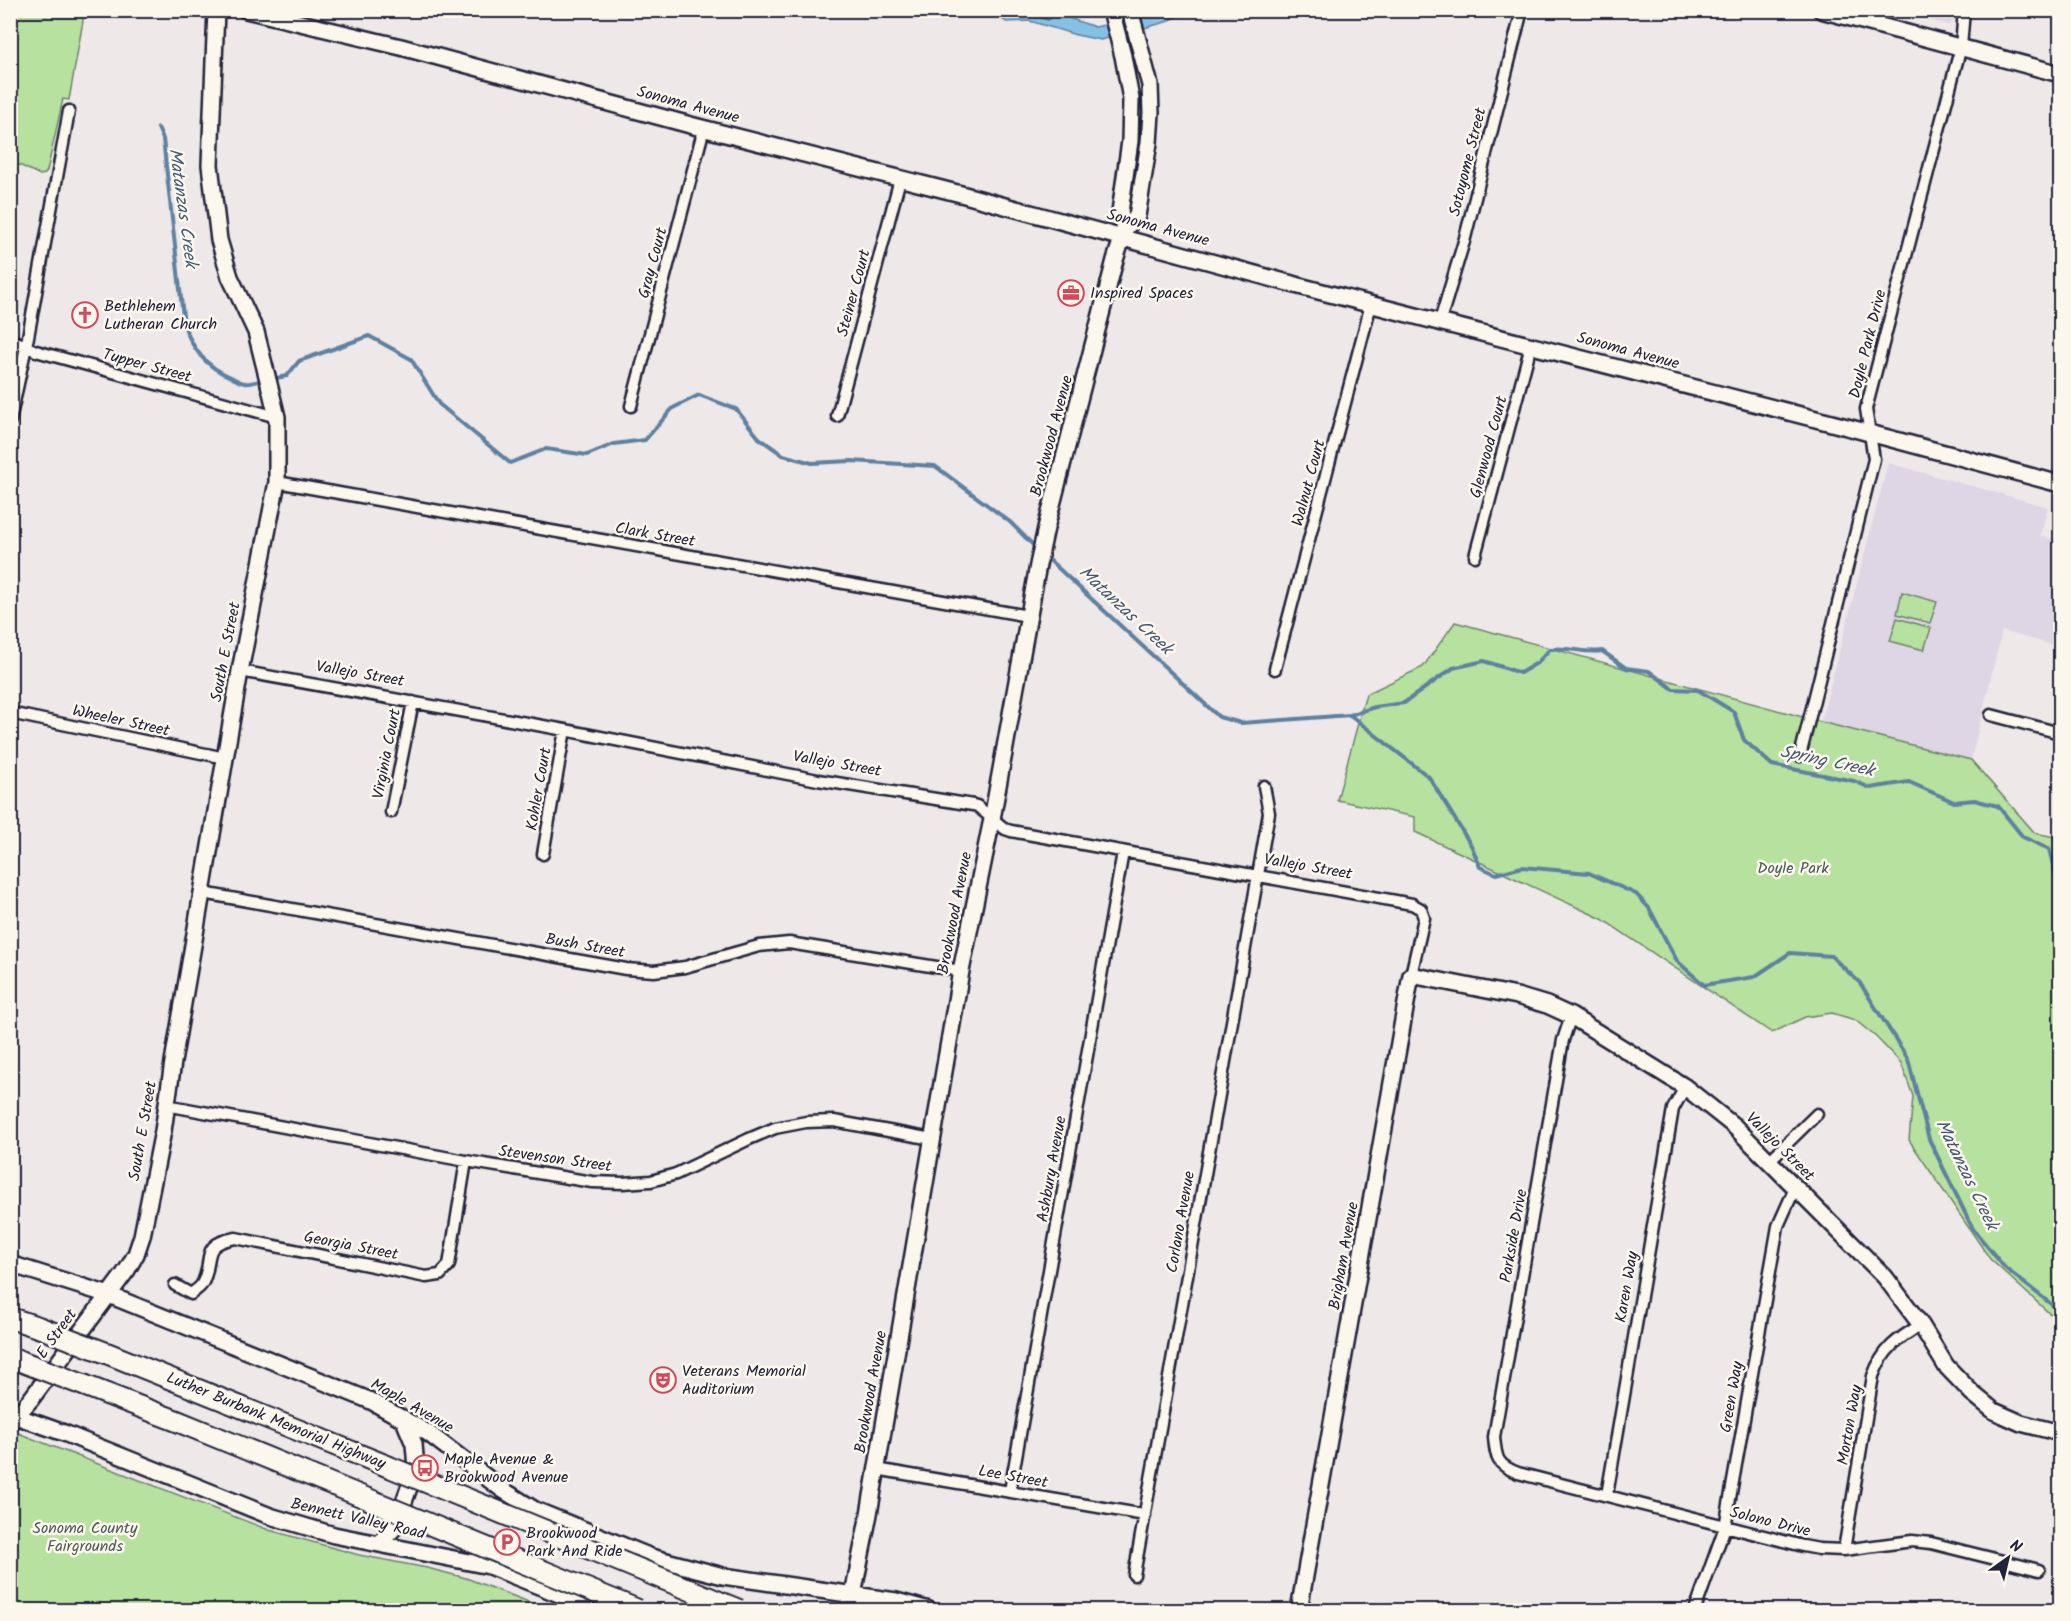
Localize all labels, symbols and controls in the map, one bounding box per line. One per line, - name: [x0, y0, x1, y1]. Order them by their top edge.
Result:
- street label: Sonoma Avenue: [634, 79, 742, 131]
- street label: Sotoyome Street: [1442, 104, 1494, 219]
- water label: Matanzas Creek: [159, 146, 205, 272]
- street label: Sonoma Avenue: [1104, 202, 1212, 254]
- street label: Gray Court: [632, 224, 675, 301]
- street label: Steiner Court: [830, 246, 878, 339]
- office icon: Inspired Spaces: [1056, 278, 1086, 308]
- place label: Inspired Spaces: [1090, 281, 1194, 306]
- street label: Doyle Park Drive: [1842, 287, 1894, 401]
- place label: Bethlehem Lutheran Church: [104, 294, 217, 337]
- church icon: Bethlehem Lutheran Church: [70, 300, 100, 330]
- street label: Sonoma Avenue: [1574, 325, 1682, 377]
- street label: Tupper Street: [100, 342, 195, 390]
- street label: Brookwood Avenue: [1024, 373, 1080, 499]
- street label: Glenwood Court: [1463, 392, 1515, 501]
- street label: Walnut Court: [1285, 436, 1333, 529]
- street label: Clark Street: [613, 516, 698, 554]
- water label: Matanzas Creek: [1071, 559, 1181, 664]
- street label: South E Street: [204, 599, 248, 704]
- street label: Vallejo Street: [314, 654, 407, 694]
- street label: Wheeler Street: [70, 698, 173, 744]
- street label: Virginia Court: [366, 706, 408, 801]
- water label: Spring Creek: [1777, 738, 1879, 787]
- street label: Vallejo Street: [791, 744, 884, 784]
- street label: Kohler Court: [519, 745, 559, 833]
- street label: Vallejo Street: [1262, 847, 1355, 887]
- street label: Brookwood Avenue: [931, 850, 979, 976]
- park label: Doyle Park: [1757, 856, 1829, 881]
- street label: Bush Street: [543, 927, 627, 965]
- street label: South E Street: [122, 1078, 164, 1183]
- street label: Vallejo Street: [1740, 1107, 1821, 1188]
- street label: Ashbury Avenue: [1030, 1114, 1074, 1224]
- water label: Matanzas Creek: [1927, 1115, 2007, 1238]
- street label: Stevenson Street: [497, 1139, 614, 1179]
- street label: Corlano Avenue: [1160, 1169, 1202, 1275]
- street label: Parkside Drive: [1493, 1187, 1535, 1285]
- street label: Brigham Avenue: [1322, 1200, 1366, 1312]
- street label: Georgia Street: [302, 1225, 401, 1268]
- street label: Karen Way: [1608, 1249, 1646, 1325]
- street label: E Street: [30, 1303, 84, 1364]
- street label: Brookwood Avenue: [848, 1329, 894, 1455]
- place label: Veterans Memorial Auditorium: [682, 1359, 806, 1402]
- street label: Green Way: [1713, 1359, 1751, 1435]
- street label: Luther Burbank Memorial Highway: [162, 1365, 390, 1477]
- theatre icon: Veterans Memorial Auditorium: [648, 1365, 678, 1395]
- street label: Maple Avenue: [366, 1372, 458, 1440]
- street label: Morton Way: [1831, 1382, 1869, 1467]
- place label: Maple Avenue & Brookwood Avenue: [444, 1447, 568, 1490]
- bus stop icon: Maple Avenue & Brookwood Avenue: [410, 1453, 440, 1483]
- street label: Lee Street: [976, 1459, 1050, 1496]
- street label: Bennett Valley Road: [288, 1491, 429, 1547]
- street label: Solono Drive: [1727, 1500, 1813, 1544]
- park label: Sonoma County Fairgrounds: [33, 1516, 138, 1559]
- place label: Brookwood Park And Ride: [526, 1521, 622, 1564]
- parking icon: Brookwood Park And Ride: [492, 1527, 522, 1557]
- north arrow: [1978, 1528, 2038, 1588]
- text: N: [2004, 1534, 2027, 1560]

